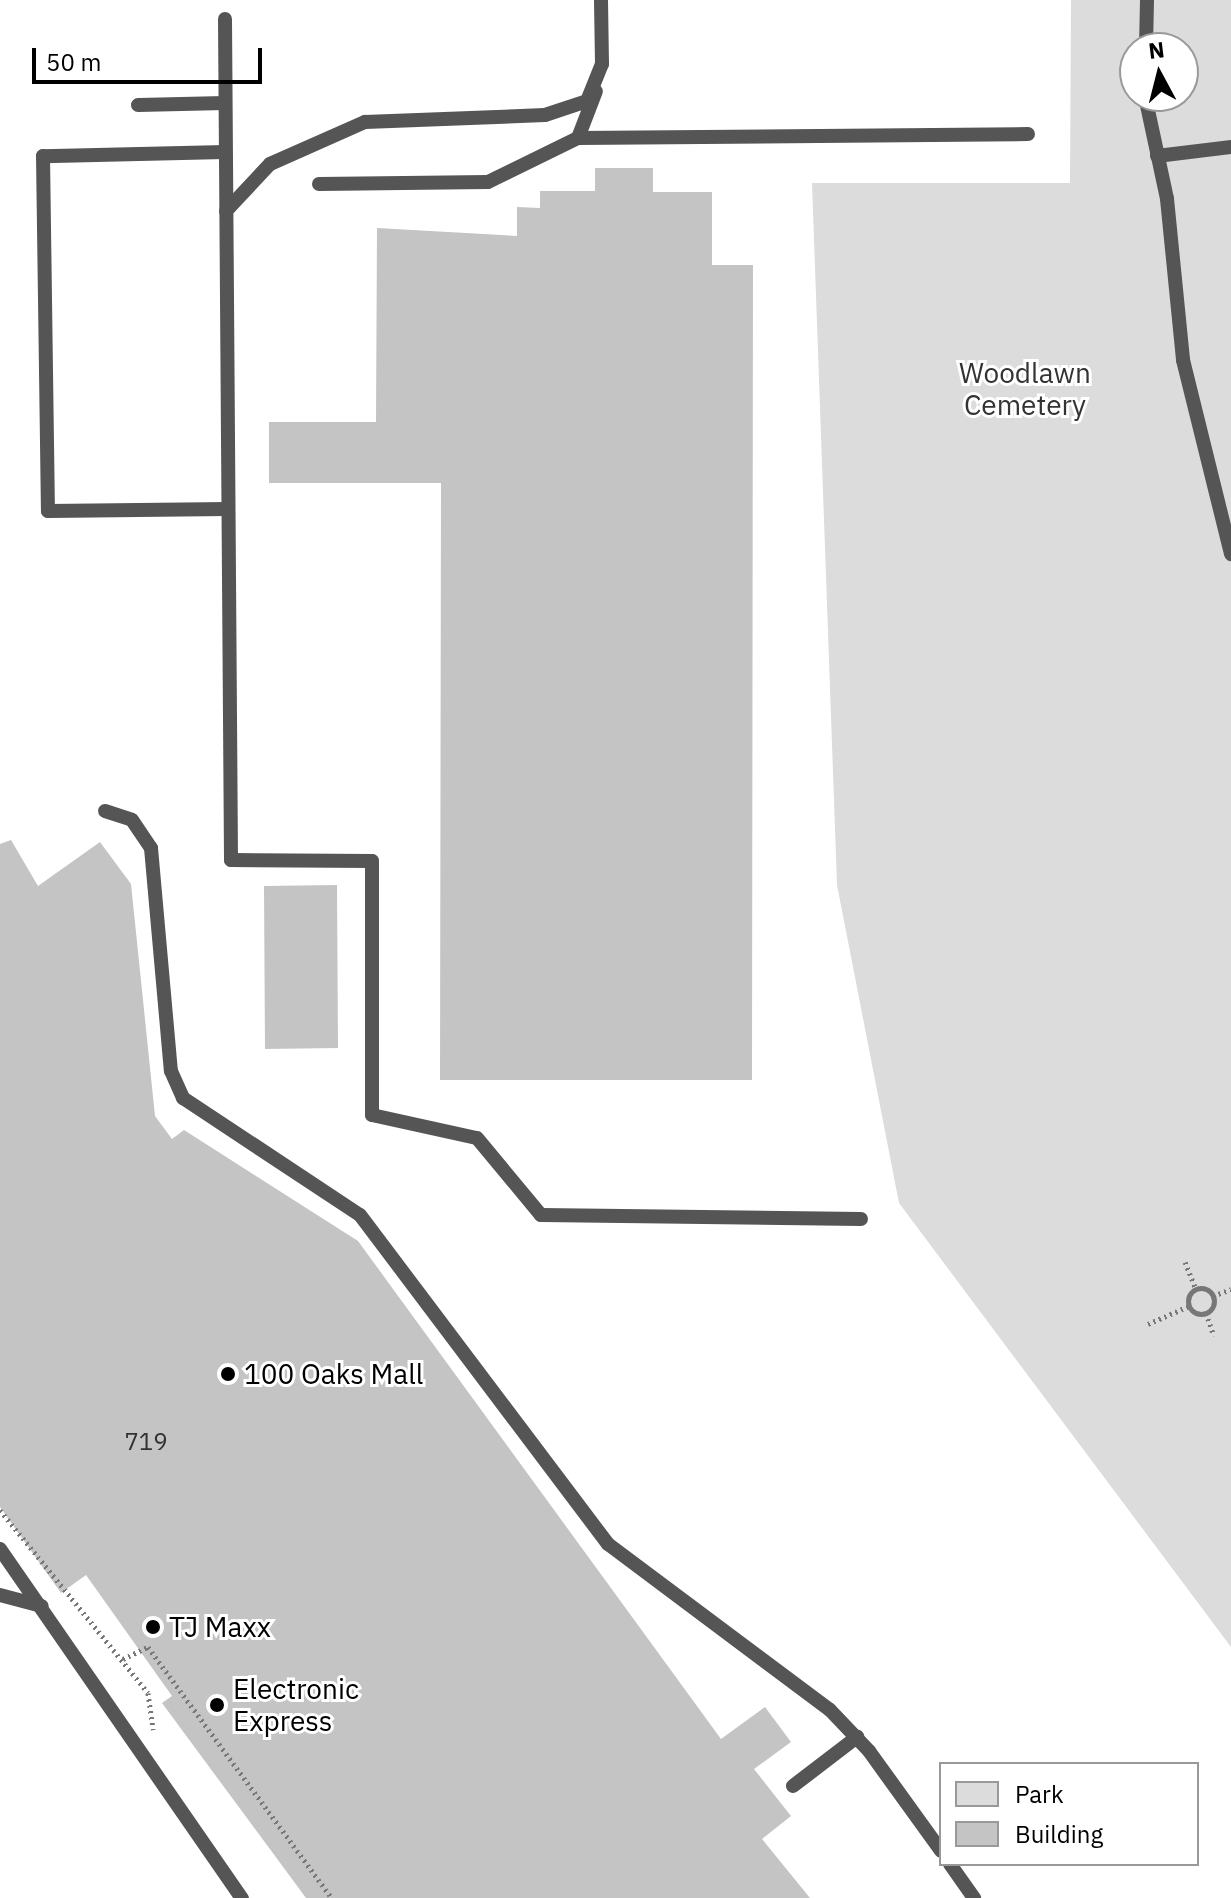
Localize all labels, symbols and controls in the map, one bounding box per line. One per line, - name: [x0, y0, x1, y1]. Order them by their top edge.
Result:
- scale bar: [36, 32, 266, 82]
- north arrow: [1119, 32, 1199, 112]
- text: N: [1147, 34, 1166, 65]
- text: 50 m: [46, 46, 101, 78]
- park label: Woodlawn Cemetery: [959, 356, 1091, 422]
- place label: 100 Oaks Mall: [244, 1357, 423, 1391]
- marker: 100 Oaks Mall: [219, 1365, 237, 1383]
- house number: 719: [124, 1428, 168, 1456]
- place label: TJ Maxx: [169, 1610, 271, 1644]
- marker: TJ Maxx: [144, 1618, 162, 1636]
- place label: Electronic Express: [233, 1672, 359, 1738]
- marker: Electronic Express: [208, 1696, 226, 1714]
- legend: [939, 1762, 1199, 1866]
- text: Park: [1015, 1778, 1064, 1810]
- text: Building: [1015, 1818, 1103, 1850]

